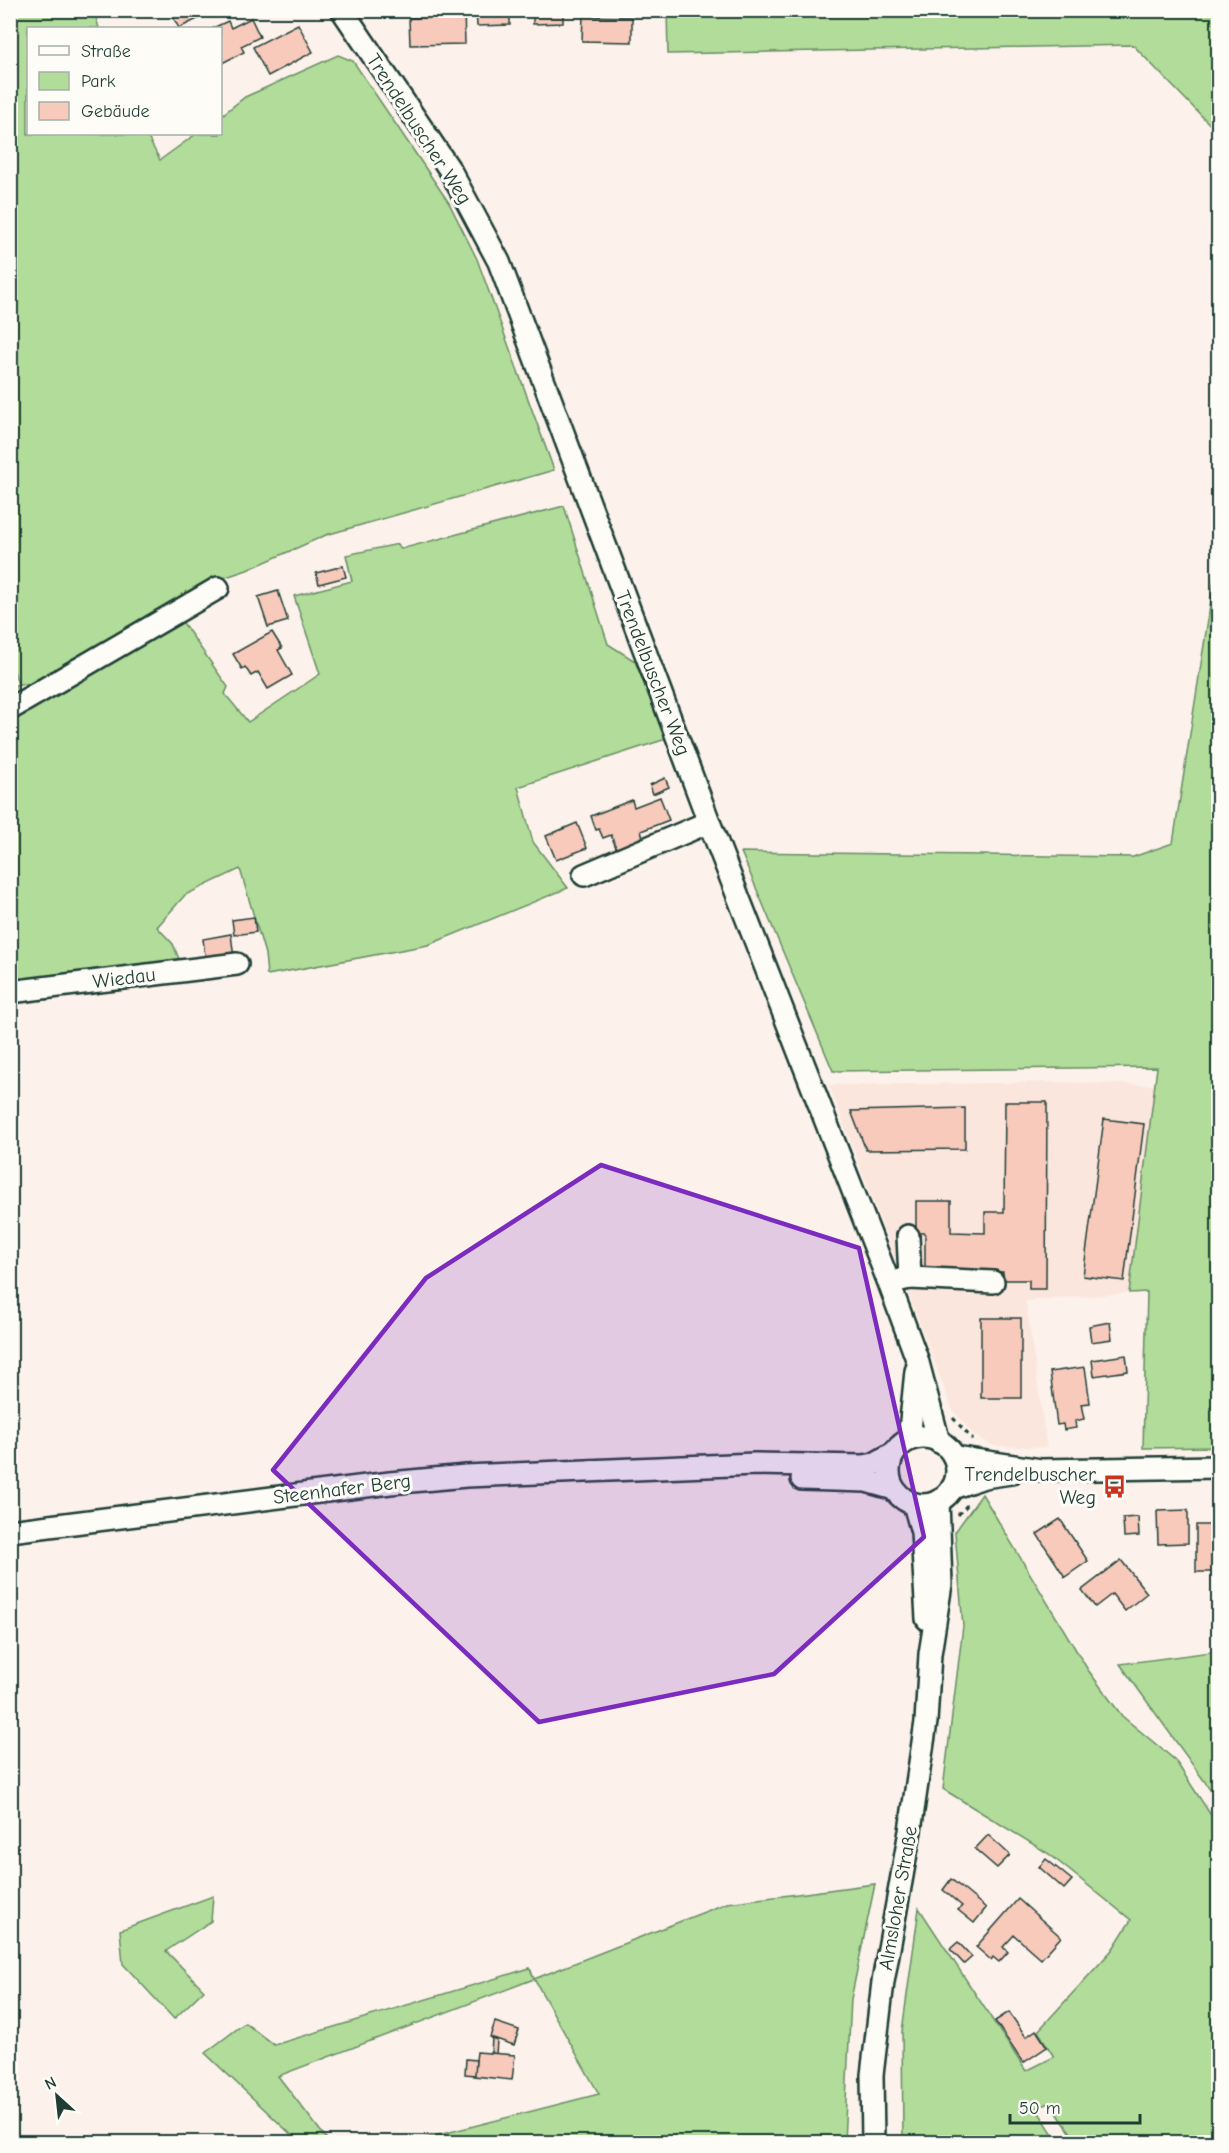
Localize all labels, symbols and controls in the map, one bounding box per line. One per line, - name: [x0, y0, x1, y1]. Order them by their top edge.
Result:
- legend: [27, 27, 222, 135]
- text: Straße: [81, 41, 131, 62]
- street label: Trendelbuscher Weg: [362, 49, 476, 209]
- text: Park: [81, 71, 116, 92]
- text: Gebäude: [81, 101, 150, 122]
- street label: Trendelbuscher Weg: [611, 587, 695, 759]
- street label: Wiedau: [91, 963, 157, 993]
- place label: Trendelbuscher Weg: [964, 1463, 1096, 1509]
- street label: Steenhafer Berg: [272, 1469, 412, 1509]
- bus stop icon: Trendelbuscher Weg: [1101, 1473, 1127, 1499]
- street label: Almsloher Straße: [874, 1824, 922, 1972]
- north arrow: [27, 2066, 87, 2126]
- text: N: [42, 2073, 59, 2094]
- scale bar: [1010, 2087, 1140, 2125]
- text: 50 m: [1019, 2098, 1061, 2119]

